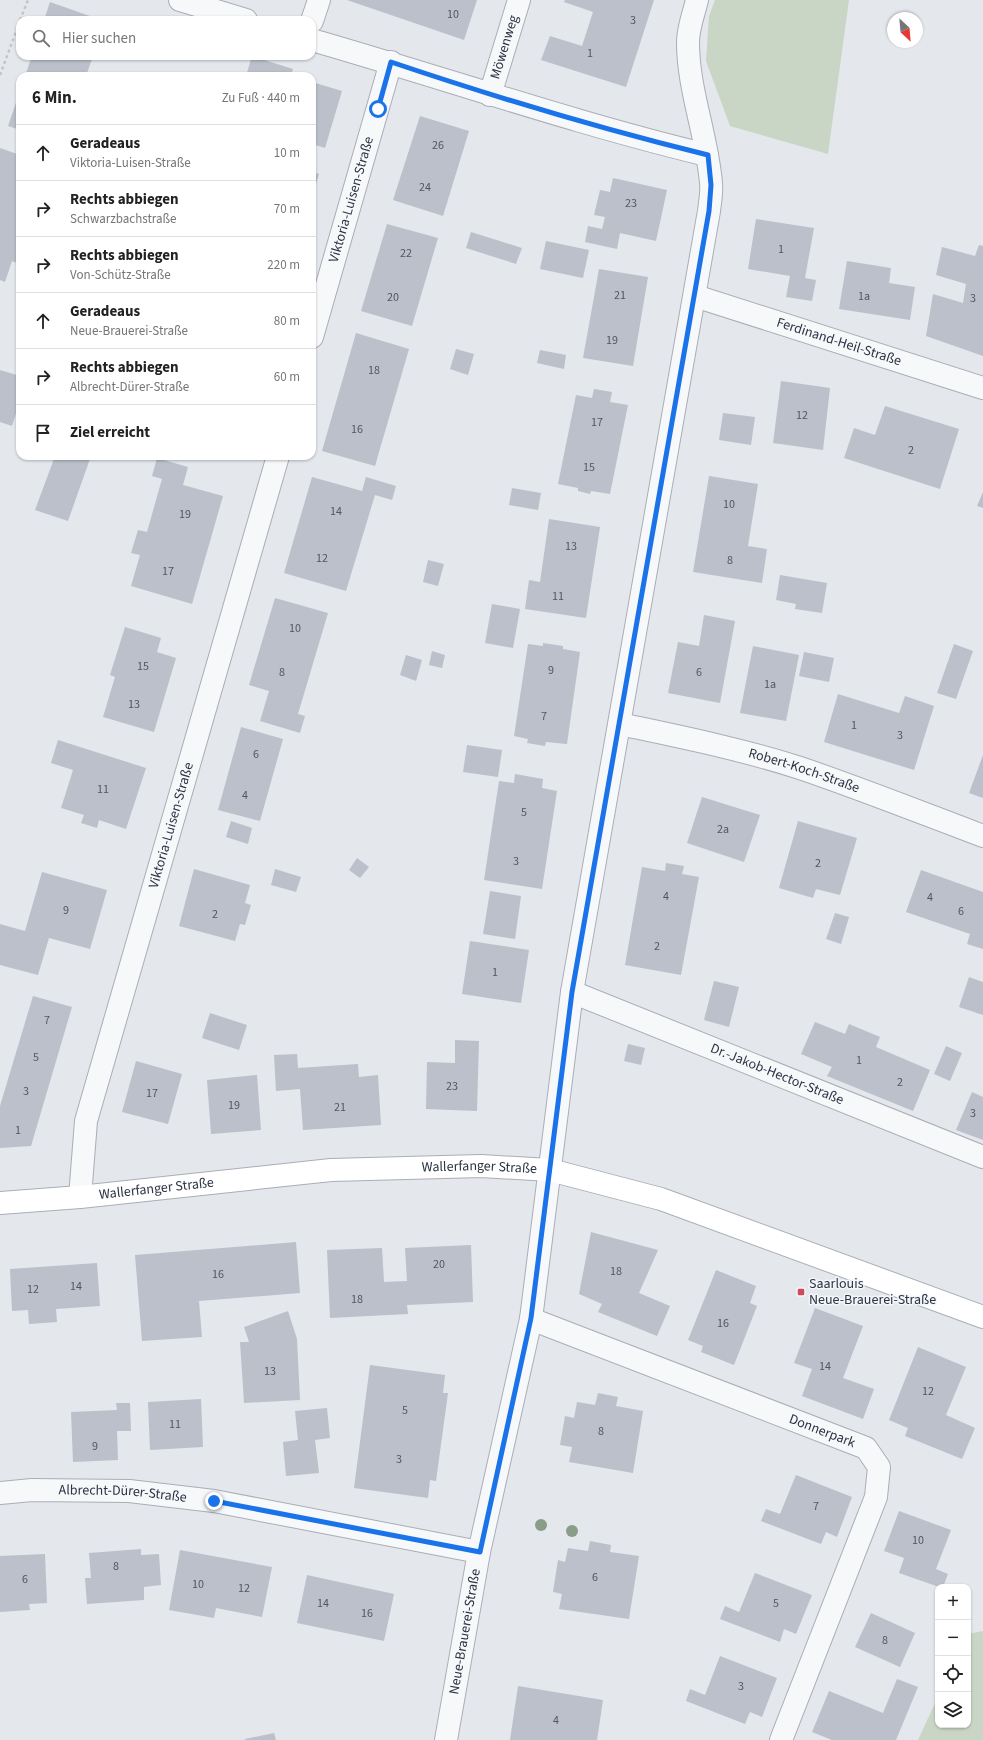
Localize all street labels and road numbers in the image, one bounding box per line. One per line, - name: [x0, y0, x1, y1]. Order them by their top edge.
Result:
- street label: Möwenweg: [485, 13, 524, 82]
- street label: Viktoria-Luisen-Straße: [324, 134, 379, 265]
- street label: Ferdinand-Heil-Straße: [774, 313, 904, 371]
- street label: Robert-Koch-Straße: [746, 743, 863, 798]
- street label: Viktoria-Luisen-Straße: [144, 760, 199, 891]
- street label: Dr.-Jakob-Hector-Straße: [707, 1039, 847, 1110]
- street label: Wallerfanger Straße: [421, 1156, 537, 1179]
- street label: Wallerfanger Straße: [98, 1173, 215, 1205]
- street label: Donnerpark: [786, 1409, 858, 1453]
- street label: Albrecht-Dürer-Straße: [59, 1480, 188, 1508]
- street label: Neue-Brauerei-Straße: [444, 1567, 486, 1696]

